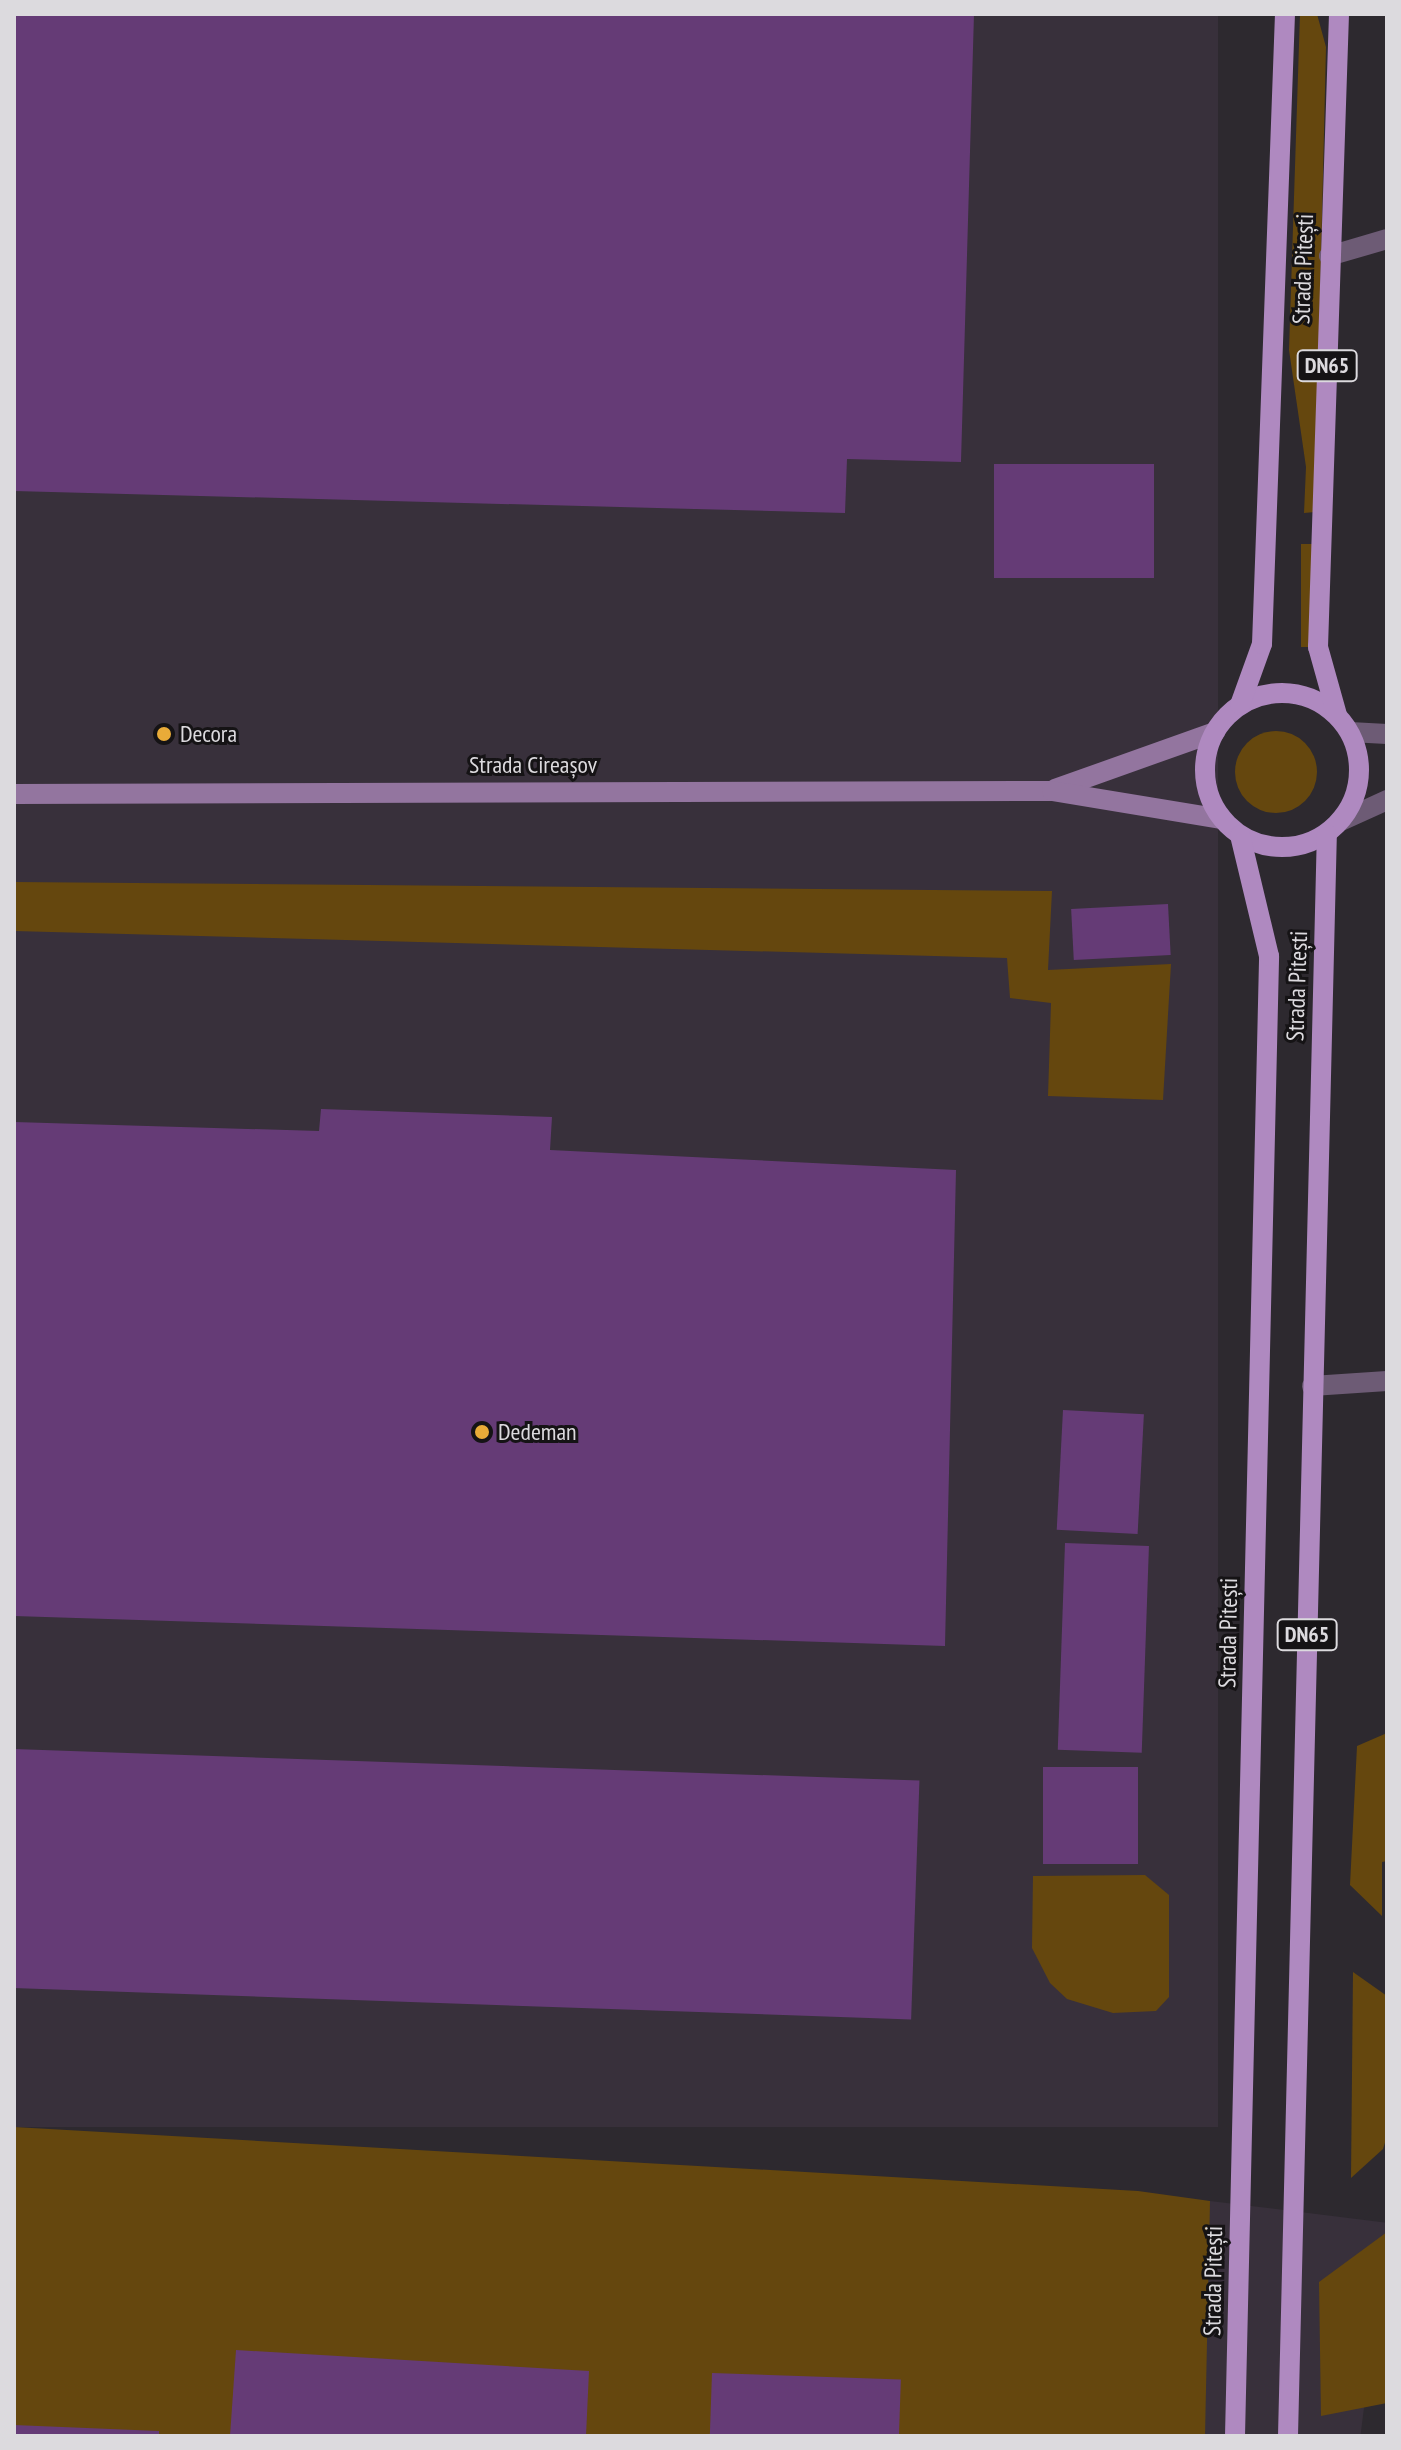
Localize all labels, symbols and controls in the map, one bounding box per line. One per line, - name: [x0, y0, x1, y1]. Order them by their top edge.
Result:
- street label: Strada Pitești: [1287, 213, 1319, 325]
- road number: DN65: [1295, 348, 1359, 384]
- place label: Decora: [180, 720, 237, 748]
- marker: Decora: [155, 725, 173, 743]
- street label: Strada Cireașov: [469, 751, 597, 779]
- street label: Strada Pitești: [1281, 930, 1313, 1042]
- place label: Dedeman: [498, 1418, 577, 1446]
- marker: Dedeman: [473, 1423, 491, 1441]
- street label: Strada Pitești: [1213, 1578, 1243, 1688]
- road number: DN65: [1275, 1617, 1339, 1653]
- street label: Strada Pitești: [1198, 2226, 1228, 2336]

